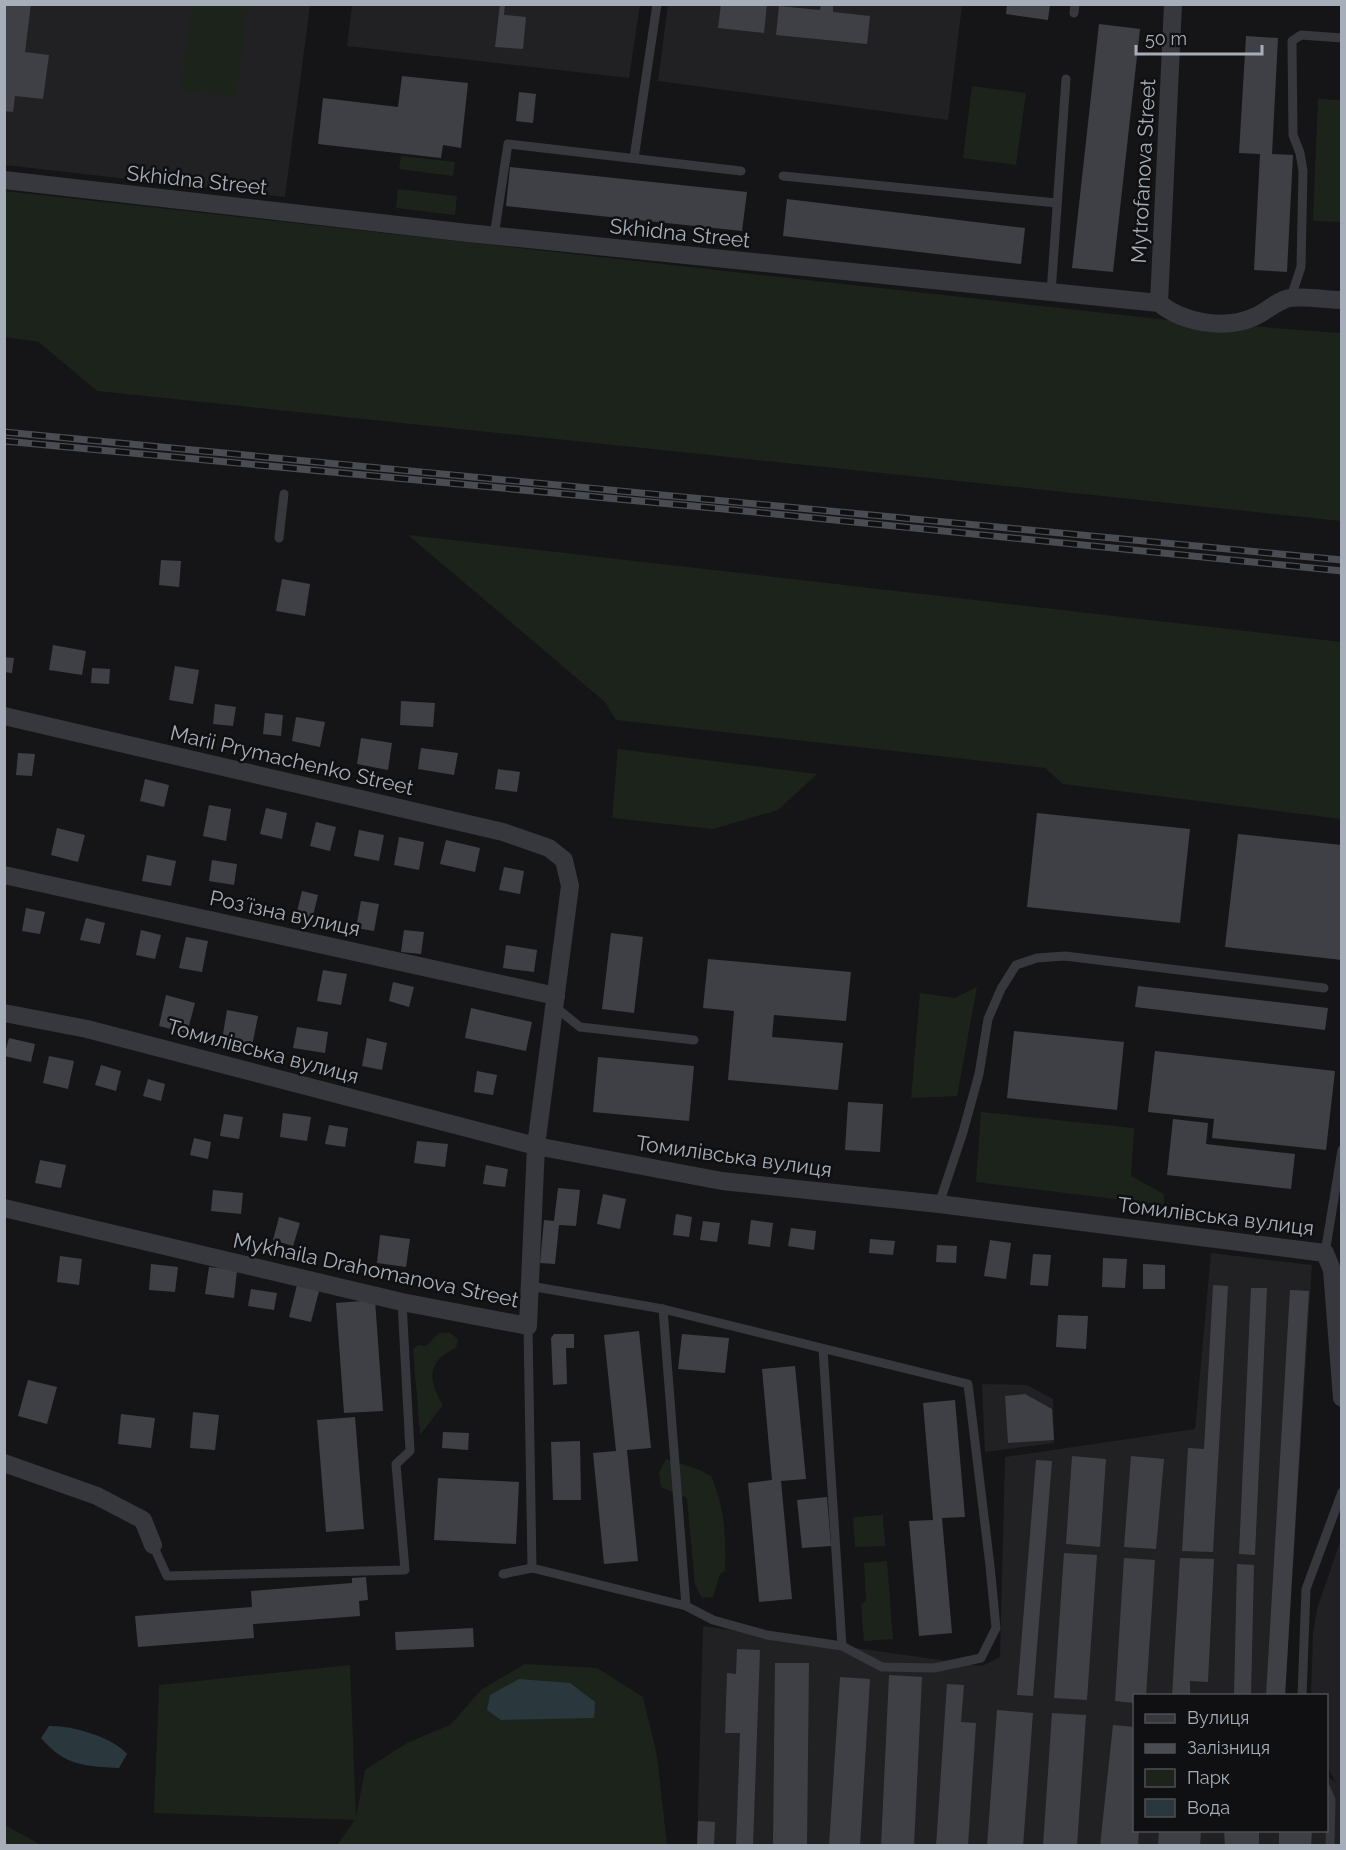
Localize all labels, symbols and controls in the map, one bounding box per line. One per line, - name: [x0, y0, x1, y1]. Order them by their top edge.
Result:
- scale bar: [1136, 18, 1262, 56]
- text: 50 m: [1145, 28, 1187, 49]
- street label: Mytrofanova Street: [1126, 78, 1160, 264]
- street label: Skhidna Street: [126, 160, 268, 200]
- street label: Skhidna Street: [609, 213, 751, 253]
- street label: Marii Prymachenko Street: [168, 720, 416, 800]
- street label: Розʼїзна вулиця: [207, 885, 363, 941]
- street label: Томилівська вулиця: [164, 1013, 362, 1089]
- street label: Томилівська вулиця: [634, 1130, 834, 1182]
- street label: Томилівська вулиця: [1116, 1192, 1316, 1240]
- street label: Mykhaila Drahomanova Street: [231, 1227, 521, 1313]
- legend: [1133, 1694, 1328, 1832]
- text: Вулиця: [1187, 1707, 1249, 1728]
- text: Залізниця: [1187, 1737, 1270, 1758]
- text: Парк: [1187, 1767, 1230, 1788]
- text: Вода: [1187, 1797, 1230, 1818]

